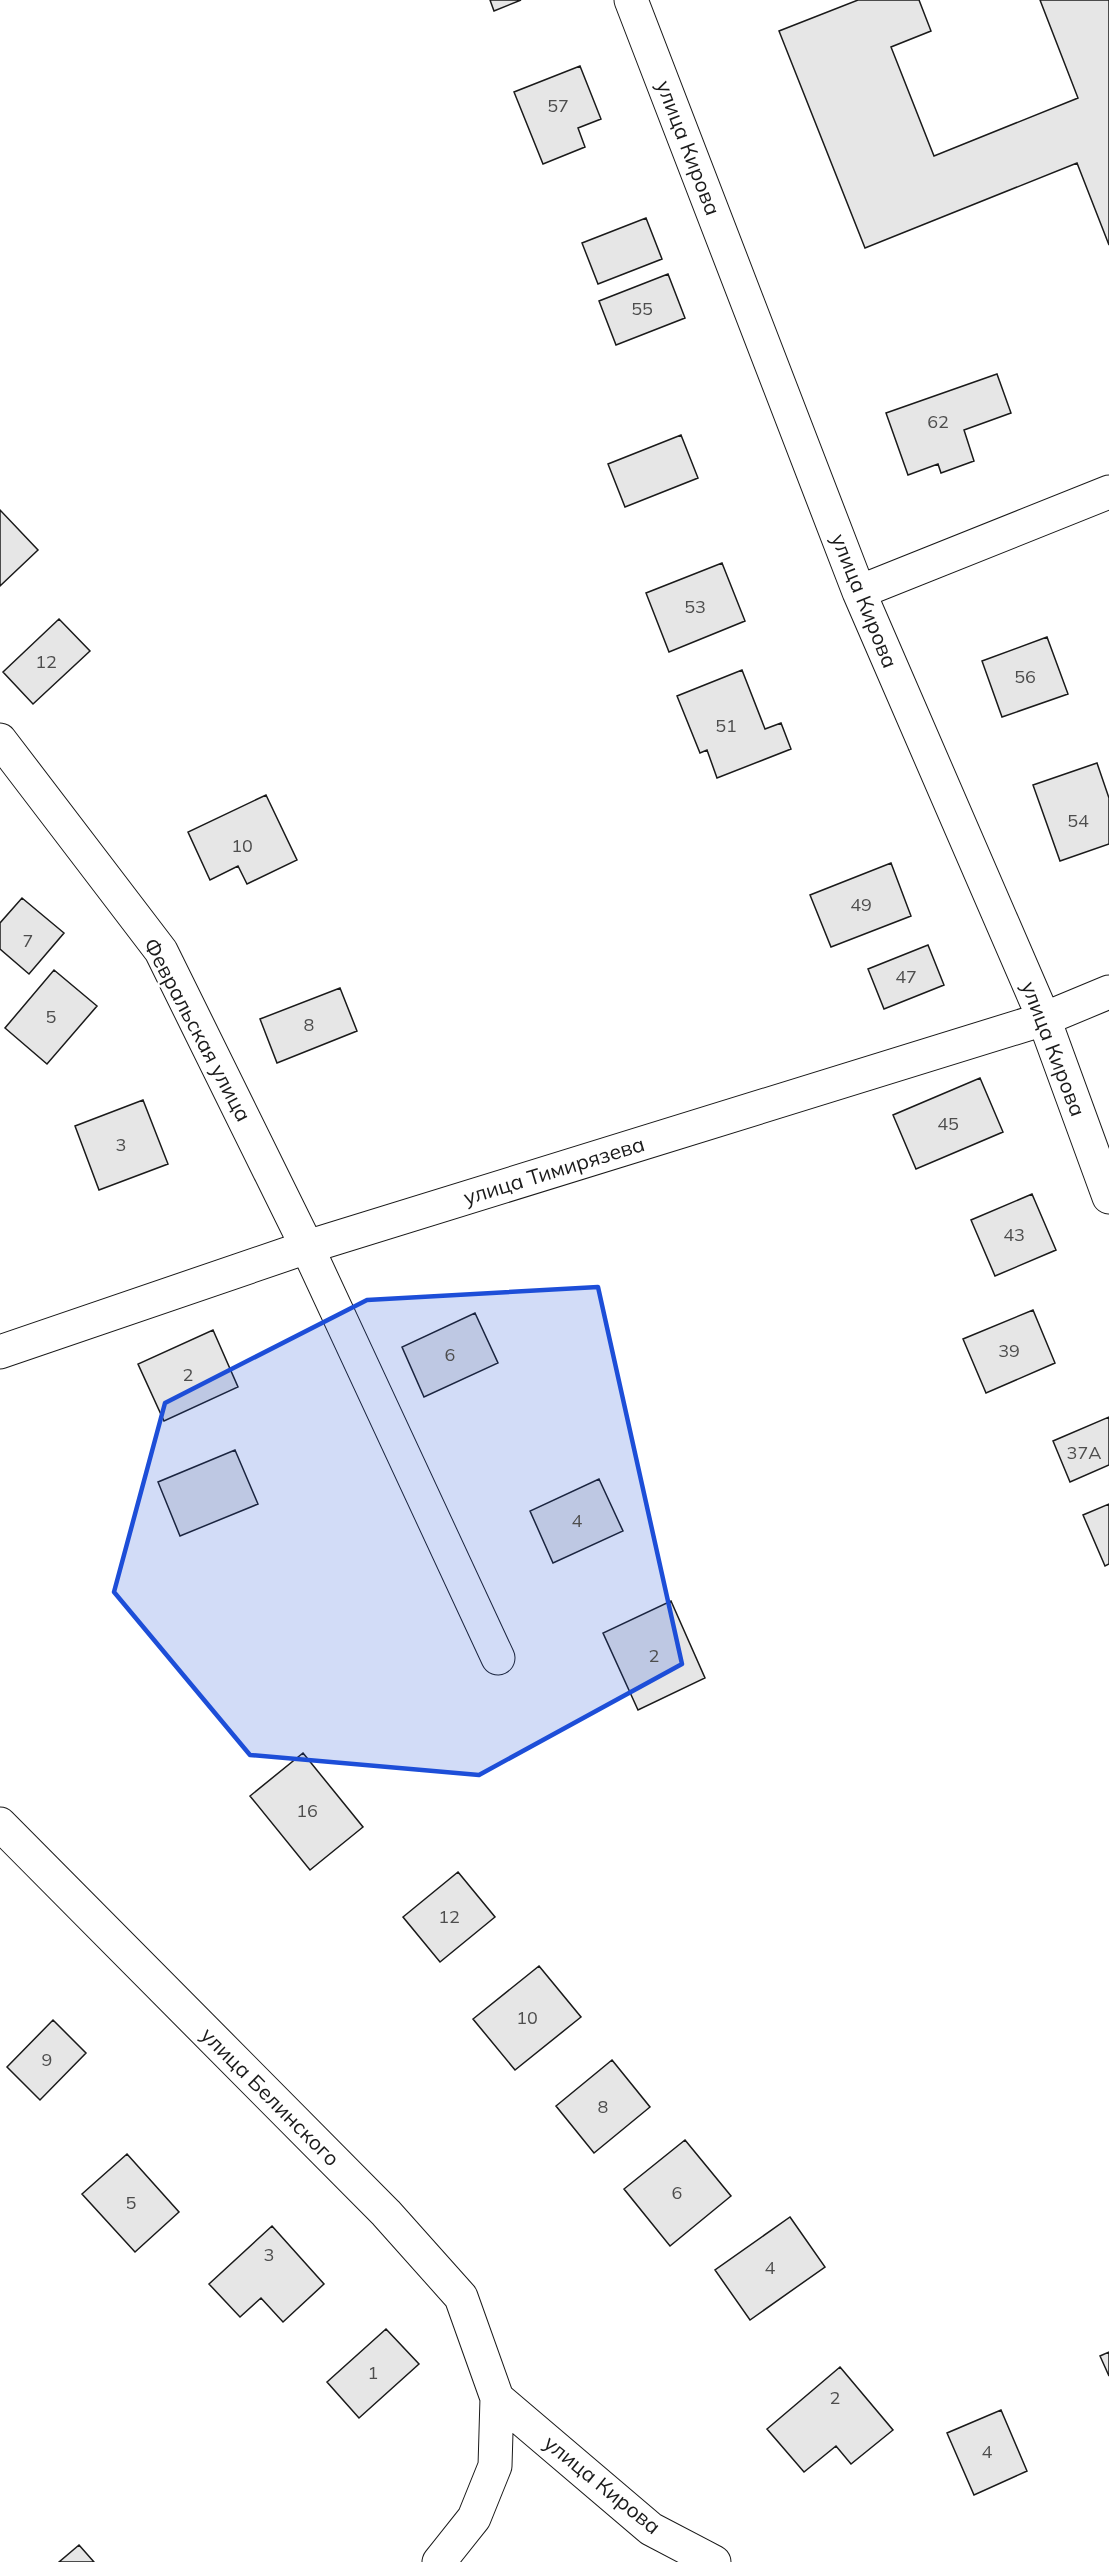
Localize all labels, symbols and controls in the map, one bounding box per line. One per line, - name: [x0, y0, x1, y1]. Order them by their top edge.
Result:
- street label: улица Кирова: [651, 76, 727, 219]
- house number: 57: [547, 94, 569, 117]
- house number: 55: [631, 297, 653, 320]
- house number: 62: [927, 410, 949, 433]
- street label: улица Кирова: [826, 530, 904, 672]
- house number: 53: [684, 595, 706, 618]
- house number: 12: [35, 650, 57, 673]
- house number: 56: [1014, 665, 1036, 688]
- house number: 51: [715, 714, 737, 737]
- house number: 54: [1067, 809, 1089, 832]
- house number: 10: [231, 834, 253, 857]
- house number: 49: [850, 893, 872, 916]
- house number: 7: [23, 929, 33, 952]
- street label: Февральская улица: [139, 933, 257, 1126]
- house number: 47: [895, 965, 917, 988]
- street label: улица Кирова: [1016, 977, 1092, 1120]
- house number: 5: [46, 1005, 57, 1028]
- house number: 8: [304, 1013, 314, 1036]
- house number: 45: [937, 1112, 959, 1135]
- street label: улица Тимирязева: [460, 1130, 647, 1210]
- house number: 3: [116, 1133, 126, 1156]
- house number: 43: [1003, 1223, 1025, 1246]
- house number: 39: [998, 1339, 1020, 1362]
- house number: 6: [445, 1343, 455, 1366]
- house number: 2: [183, 1363, 193, 1386]
- house number: 37А: [1067, 1441, 1101, 1464]
- house number: 4: [572, 1509, 583, 1532]
- house number: 2: [649, 1644, 659, 1667]
- house number: 16: [296, 1799, 318, 1822]
- house number: 12: [438, 1905, 460, 1928]
- house number: 10: [516, 2006, 538, 2029]
- street label: улица Белинского: [196, 2021, 346, 2171]
- house number: 9: [42, 2048, 52, 2071]
- house number: 8: [598, 2095, 608, 2118]
- house number: 6: [672, 2181, 682, 2204]
- house number: 5: [126, 2191, 137, 2214]
- house number: 3: [264, 2243, 274, 2266]
- house number: 4: [765, 2256, 776, 2279]
- house number: 1: [368, 2361, 378, 2384]
- house number: 2: [830, 2386, 840, 2409]
- street label: улица Кирова: [539, 2429, 666, 2539]
- house number: 4: [982, 2440, 993, 2463]

